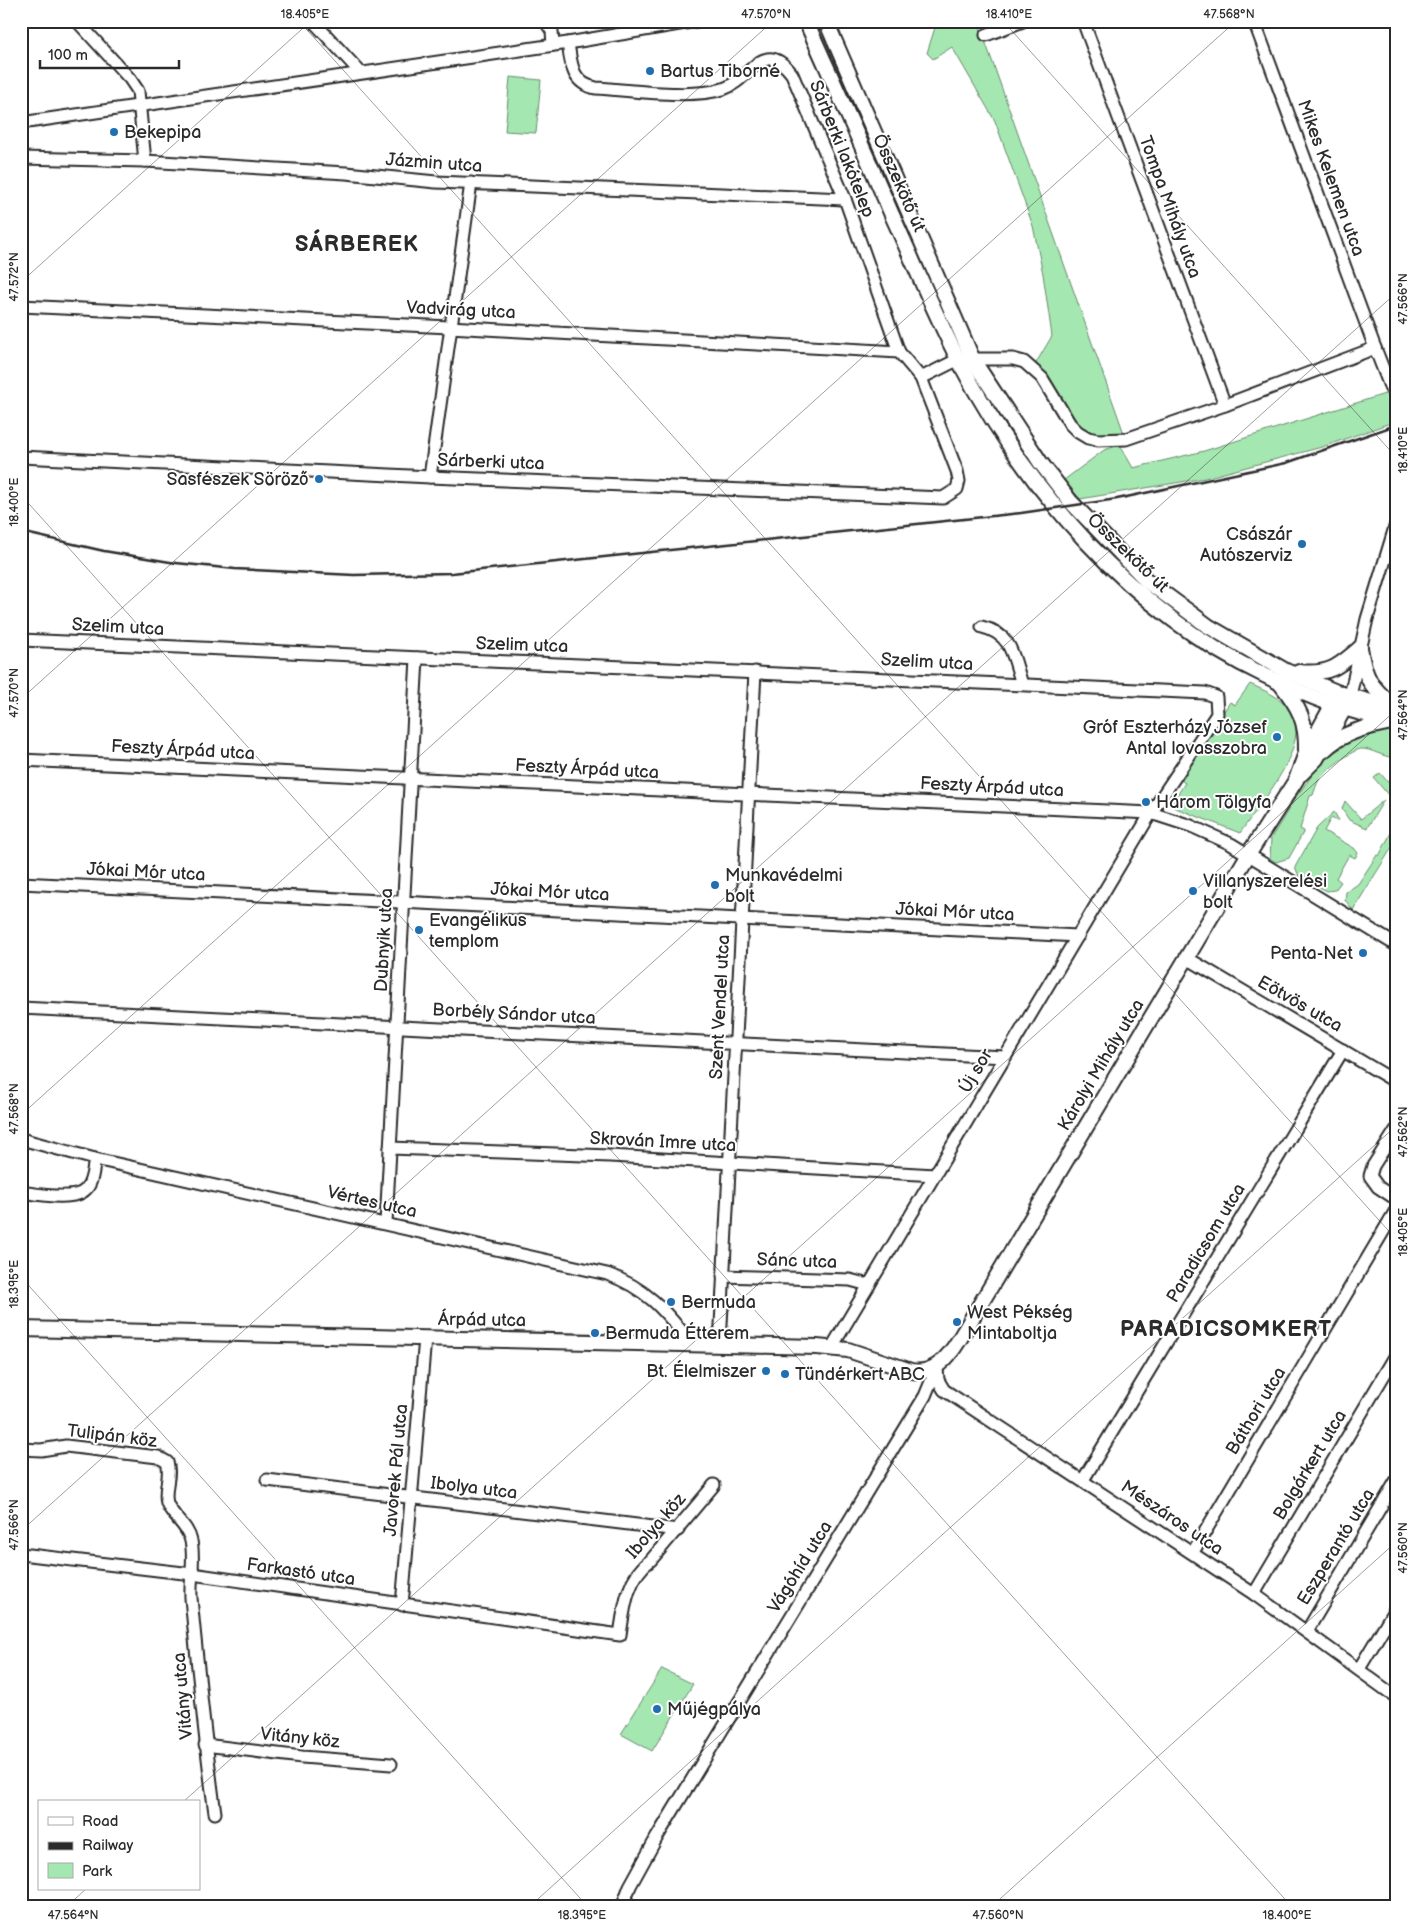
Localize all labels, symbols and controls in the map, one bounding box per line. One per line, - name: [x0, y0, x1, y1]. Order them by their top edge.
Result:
- text: 18.405°E: [281, 7, 329, 22]
- text: 47.570°N: [741, 7, 791, 22]
- text: 18.410°E: [986, 7, 1032, 22]
- text: 47.568°N: [1203, 7, 1255, 22]
- scale bar: [40, 38, 179, 70]
- text: 100 m: [48, 46, 88, 65]
- place label: Bartus Tiborné: [660, 61, 780, 82]
- marker: Bartus Tiborné: [644, 65, 656, 77]
- street label: Sárberki lakótelep: [805, 77, 879, 221]
- street label: Mikes Kelemen utca: [1293, 97, 1369, 259]
- place label: Bekepipa: [124, 122, 201, 143]
- marker: Bekepipa: [108, 126, 120, 138]
- street label: Összekötő út: [868, 130, 931, 236]
- street label: Tompa Mihály utca: [1134, 133, 1206, 281]
- street label: Jázmin utca: [385, 149, 483, 177]
- district label: SÁRBEREK: [295, 229, 419, 258]
- text: 47.572°N: [7, 252, 22, 302]
- text: 47.566°N: [1396, 273, 1411, 325]
- street label: Vadvirág utca: [406, 297, 516, 323]
- text: 18.410°E: [1396, 427, 1411, 473]
- street label: Sárberki utca: [437, 450, 545, 474]
- place label: Sasfészek Söröző: [167, 469, 309, 490]
- marker: Sasfészek Söröző: [313, 473, 325, 485]
- text: 18.400°E: [7, 477, 22, 526]
- street label: Összekötő út: [1083, 508, 1174, 597]
- place label: Császár Autószerviz: [1200, 524, 1292, 566]
- marker: Császár Autószerviz: [1296, 538, 1308, 550]
- street label: Szelim utca: [71, 614, 165, 640]
- street label: Szelim utca: [475, 633, 569, 657]
- street label: Szelim utca: [880, 649, 974, 675]
- text: 47.570°N: [7, 668, 22, 718]
- text: 47.564°N: [1396, 689, 1411, 741]
- place label: Gróf Eszterházy József Antal lovasszobra: [1083, 717, 1267, 759]
- marker: Gróf Eszterházy József Antal lovasszobra: [1271, 731, 1283, 743]
- street label: Feszty Árpád utca: [111, 734, 256, 764]
- street label: Feszty Árpád utca: [515, 753, 660, 783]
- street label: Feszty Árpád utca: [920, 771, 1065, 801]
- place label: Három Tölgyfa: [1156, 792, 1271, 813]
- marker: Három Tölgyfa: [1140, 796, 1152, 808]
- street label: Jókai Mór utca: [86, 858, 206, 886]
- place label: Munkavédelmi bolt: [725, 865, 843, 907]
- place label: Villanyszerelési bolt: [1203, 871, 1327, 913]
- street label: Jókai Mór utca: [490, 878, 610, 906]
- marker: Munkavédelmi bolt: [709, 879, 721, 891]
- marker: Villanyszerelési bolt: [1187, 885, 1199, 897]
- street label: Dubnyik utca: [371, 887, 397, 993]
- street label: Jókai Mór utca: [895, 898, 1015, 926]
- place label: Evangélikus templom: [429, 910, 527, 952]
- marker: Evangélikus templom: [413, 924, 425, 936]
- street label: Szent Vendel utca: [706, 934, 734, 1080]
- place label: Penta-Net: [1270, 943, 1353, 964]
- marker: Penta-Net: [1357, 947, 1369, 959]
- street label: Eötvös utca: [1254, 971, 1346, 1037]
- street label: Károlyi Mihály utca: [1053, 995, 1149, 1135]
- street label: Borbély Sándor utca: [432, 999, 596, 1029]
- street label: Új sor: [953, 1044, 997, 1097]
- text: 47.568°N: [7, 1083, 22, 1135]
- text: 47.562°N: [1396, 1106, 1411, 1158]
- street label: Skrován Imre utca: [589, 1128, 737, 1156]
- street label: Paradicsom utca: [1162, 1180, 1250, 1306]
- street label: Vértes utca: [325, 1181, 419, 1223]
- text: 18.405°E: [1396, 1208, 1411, 1256]
- street label: Sánc utca: [756, 1249, 838, 1273]
- text: 18.395°E: [7, 1260, 22, 1308]
- place label: Bermuda: [681, 1292, 756, 1313]
- marker: Bermuda: [665, 1296, 677, 1308]
- place label: West Pékség Mintaboltja: [967, 1302, 1073, 1344]
- street label: Árpád utca: [438, 1307, 526, 1331]
- marker: West Pékség Mintaboltja: [951, 1316, 963, 1328]
- district label: PARADICSOMKERT: [1120, 1316, 1332, 1343]
- place label: Bermuda Étterem: [605, 1321, 749, 1344]
- marker: Bermuda Étterem: [589, 1327, 601, 1339]
- place label: Bt. Élelmiszer: [646, 1359, 756, 1382]
- street label: Báthori utca: [1222, 1363, 1290, 1459]
- place label: Tündérkert ABC: [795, 1364, 925, 1385]
- marker: Bt. Élelmiszer: [760, 1365, 772, 1377]
- marker: Tündérkert ABC: [779, 1368, 791, 1380]
- street label: Javorek Pál utca: [380, 1403, 412, 1537]
- street label: Bolgárkert utca: [1269, 1406, 1351, 1524]
- street label: Tulipán köz: [66, 1420, 159, 1452]
- street label: Ibolya utca: [429, 1472, 519, 1504]
- street label: Mészáros utca: [1117, 1476, 1227, 1560]
- street label: Eszperantó utca: [1293, 1485, 1379, 1609]
- street label: Ibolya köz: [622, 1489, 690, 1563]
- text: 47.566°N: [7, 1499, 22, 1551]
- street label: Vágóhíd utca: [763, 1517, 837, 1617]
- text: 47.560°N: [1396, 1522, 1411, 1574]
- street label: Farkastó utca: [245, 1554, 357, 1590]
- street label: Vitány utca: [169, 1652, 197, 1740]
- place label: Műjégpálya: [667, 1699, 761, 1720]
- marker: Műjégpálya: [651, 1703, 663, 1715]
- street label: Vitány köz: [259, 1723, 341, 1753]
- legend: [38, 1800, 200, 1890]
- text: Road: [82, 1812, 118, 1831]
- text: Railway: [82, 1836, 133, 1855]
- text: Park: [82, 1862, 113, 1881]
- text: 47.564°N: [47, 1908, 99, 1923]
- text: 18.395°E: [558, 1908, 606, 1923]
- text: 47.560°N: [972, 1908, 1024, 1923]
- text: 18.400°E: [1263, 1908, 1312, 1923]

